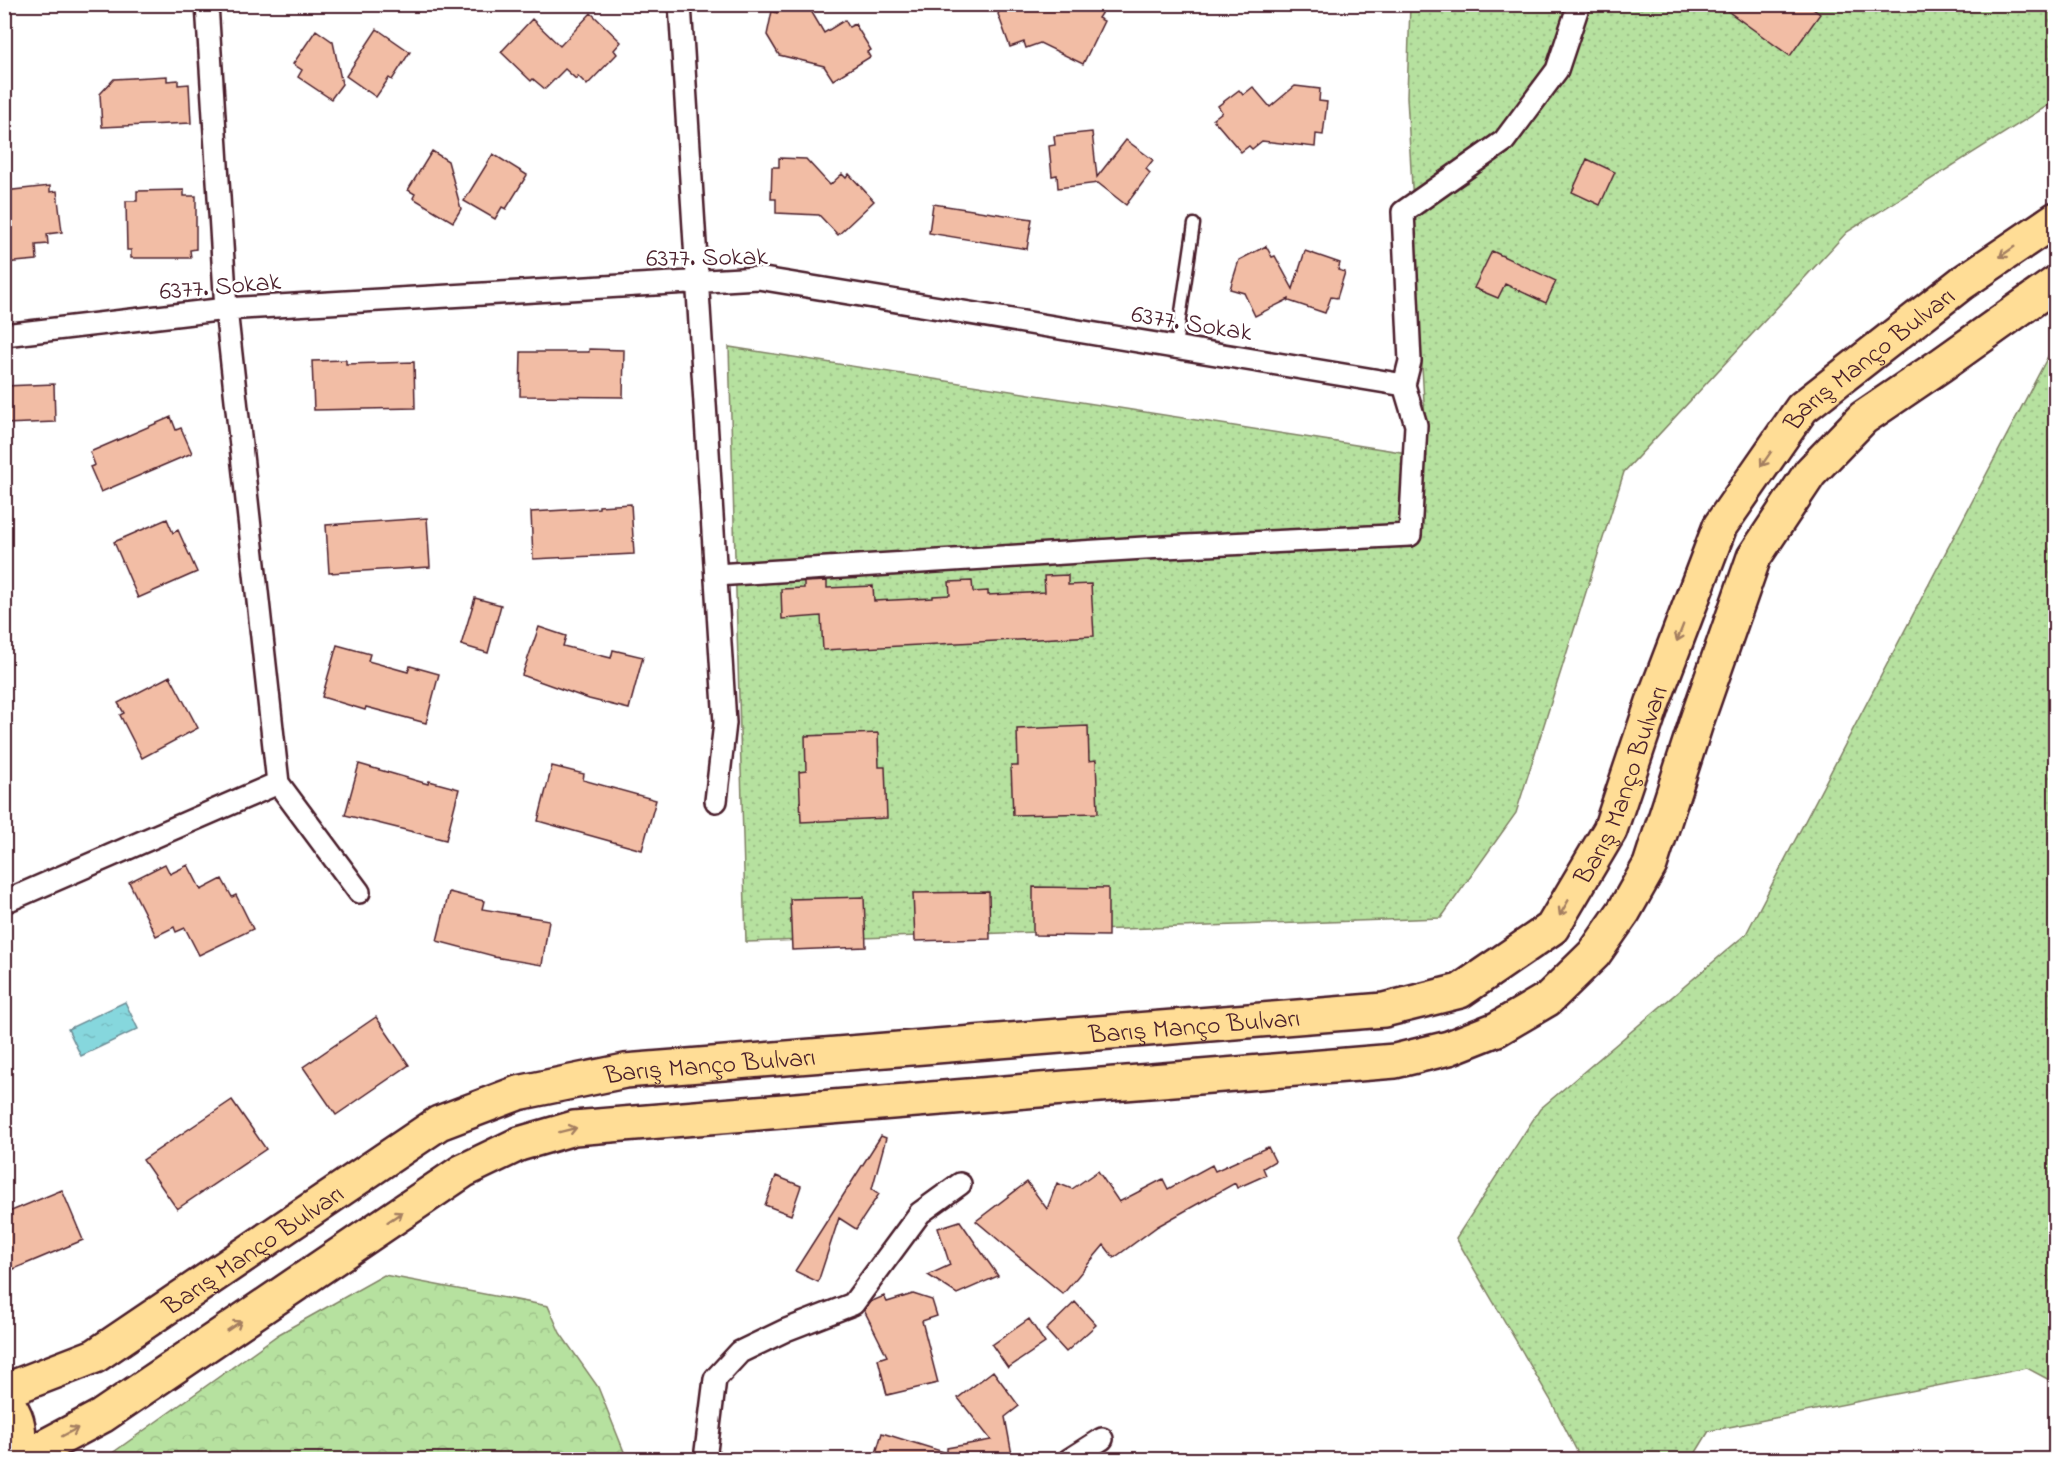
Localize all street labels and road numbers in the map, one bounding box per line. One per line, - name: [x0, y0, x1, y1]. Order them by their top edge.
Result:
- street label: 6377. Sokak: [646, 239, 769, 279]
- street label: 6377. Sokak: [158, 264, 283, 312]
- street label: Barış Manço Bulvarı: [1775, 279, 1964, 440]
- street label: 6377. Sokak: [1128, 297, 1255, 353]
- street label: Barış Manço Bulvarı: [1565, 680, 1680, 894]
- street label: Barış Manço Bulvarı: [1087, 1001, 1302, 1056]
- street label: Barış Manço Bulvarı: [601, 1040, 817, 1097]
- street label: Barış Manço Bulvarı: [155, 1177, 353, 1327]

